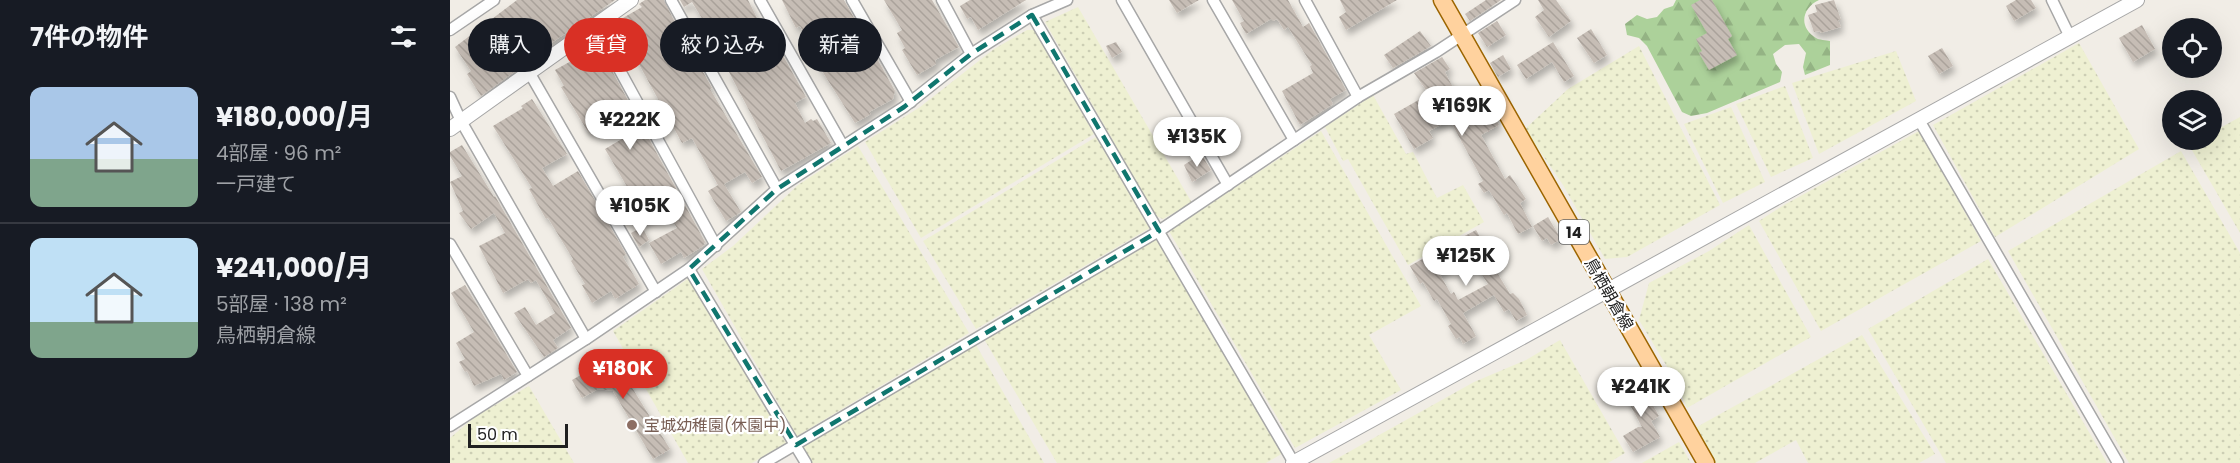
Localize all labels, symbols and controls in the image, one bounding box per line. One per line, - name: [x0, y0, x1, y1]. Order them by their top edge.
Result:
- chip: 購入: [468, 18, 552, 72]
- chip: 賃貸: [564, 18, 648, 72]
- chip: 絞り込み: [660, 18, 786, 72]
- chip: 新着: [798, 18, 882, 72]
- map controls: [2162, 18, 2222, 150]
- button: locate: [2162, 18, 2222, 78]
- text: 7件の物件: [30, 19, 148, 55]
- icon: filters: [387, 20, 420, 53]
- pin: ¥169K: [1420, 86, 1504, 137]
- button: layers: [2162, 90, 2222, 150]
- text: ¥169K: [1432, 91, 1492, 119]
- text: ¥180,000/月: [216, 99, 373, 135]
- pin: ¥222K: [588, 100, 672, 151]
- text: ¥222K: [599, 105, 661, 133]
- icon: home: [78, 111, 150, 183]
- pin: ¥135K: [1155, 117, 1239, 168]
- text: ¥135K: [1167, 122, 1227, 150]
- text: 4部屋 · 96 m²: [216, 139, 341, 167]
- text: 一戸建て: [216, 170, 296, 198]
- pin: ¥105K: [598, 186, 682, 237]
- text: ¥105K: [610, 191, 670, 219]
- road number: 14: [1559, 220, 1589, 244]
- pin: ¥125K: [1424, 236, 1508, 287]
- text: ¥125K: [1436, 241, 1496, 269]
- text: ¥241,000/月: [216, 250, 372, 286]
- street label: 鳥栖朝倉線: [1579, 254, 1639, 334]
- icon: home: [78, 262, 150, 334]
- text: 5部屋 · 138 m²: [216, 290, 347, 318]
- text: 鳥栖朝倉線: [216, 321, 316, 349]
- pin: ¥180K: [581, 349, 665, 400]
- text: ¥180K: [593, 354, 653, 382]
- pin: ¥241K: [1599, 367, 1683, 418]
- text: ¥241K: [1611, 372, 1671, 400]
- place label: 宝城幼稚園(休園中): [644, 414, 787, 437]
- marker: 宝城幼稚園(休園中): [625, 418, 639, 432]
- scale bar: [468, 421, 568, 448]
- text: 50 m: [477, 423, 518, 446]

